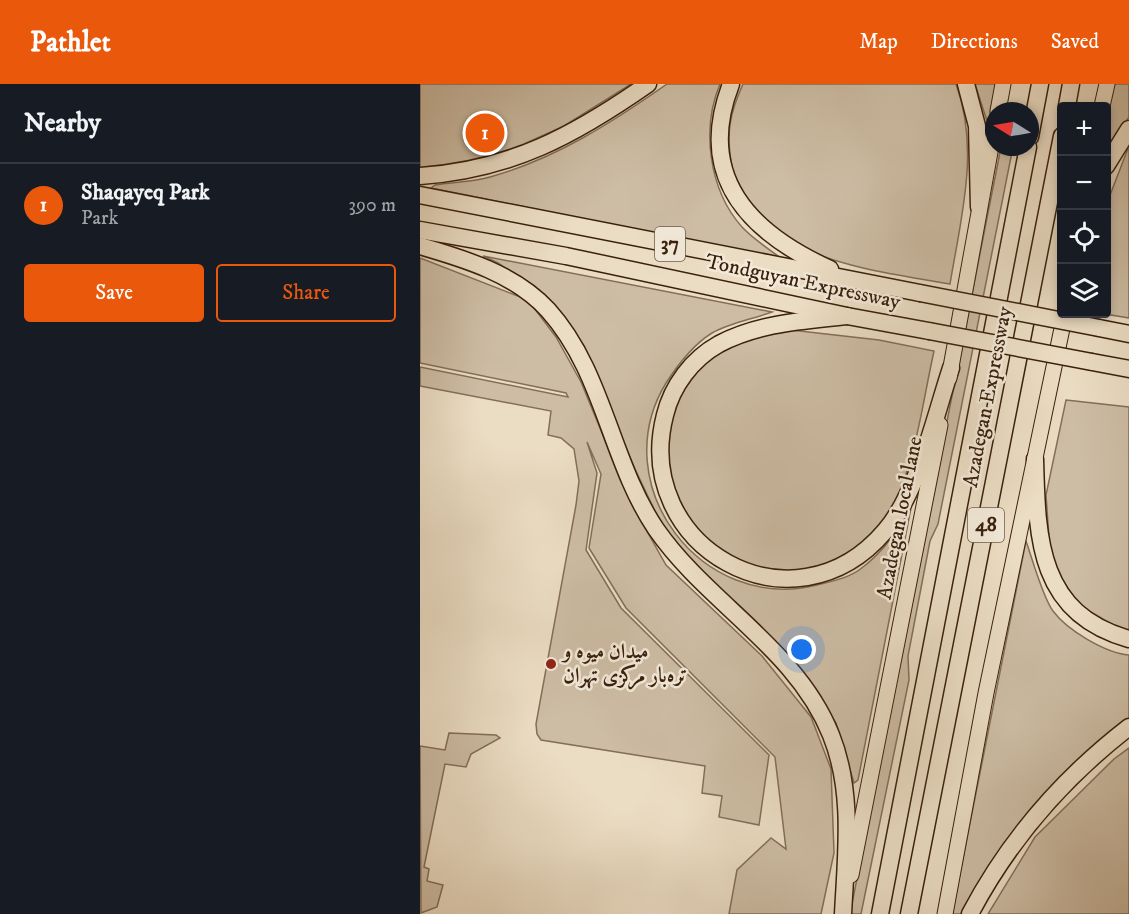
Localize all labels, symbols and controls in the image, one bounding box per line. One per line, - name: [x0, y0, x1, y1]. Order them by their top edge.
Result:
- text: Pathlet: [30, 25, 111, 60]
- text: Map: [859, 29, 898, 55]
- text: Directions: [931, 29, 1018, 55]
- text: Saved: [1051, 29, 1099, 55]
- north arrow: [985, 102, 1039, 156]
- map controls: [1057, 102, 1111, 318]
- button: +: [1057, 102, 1111, 156]
- text: Nearby: [24, 107, 101, 140]
- pin: 1: [466, 110, 504, 156]
- button: −: [1057, 156, 1111, 210]
- text: Shaqayeq Park: [81, 179, 210, 206]
- text: 1: [40, 193, 47, 218]
- text: 390 m: [348, 193, 396, 218]
- text: Park: [81, 206, 118, 231]
- button: locate: [1057, 210, 1111, 264]
- road number: 37: [655, 227, 685, 261]
- street label: Tondguyan Expressway: [703, 249, 904, 316]
- button: Save: [24, 264, 204, 322]
- button: Share: [216, 264, 396, 322]
- button: layers: [1057, 264, 1111, 318]
- street label: Azadegan Expressway: [958, 303, 1018, 490]
- street label: Azadegan local lane: [871, 434, 929, 602]
- road number: 48: [968, 508, 1004, 542]
- your location: [787, 635, 816, 664]
- place label: میدان میوه و تره‌بار مرکزی تهران: [561, 639, 688, 690]
- marker: میدان میوه و تره‌بار مرکزی تهران: [544, 657, 558, 671]

